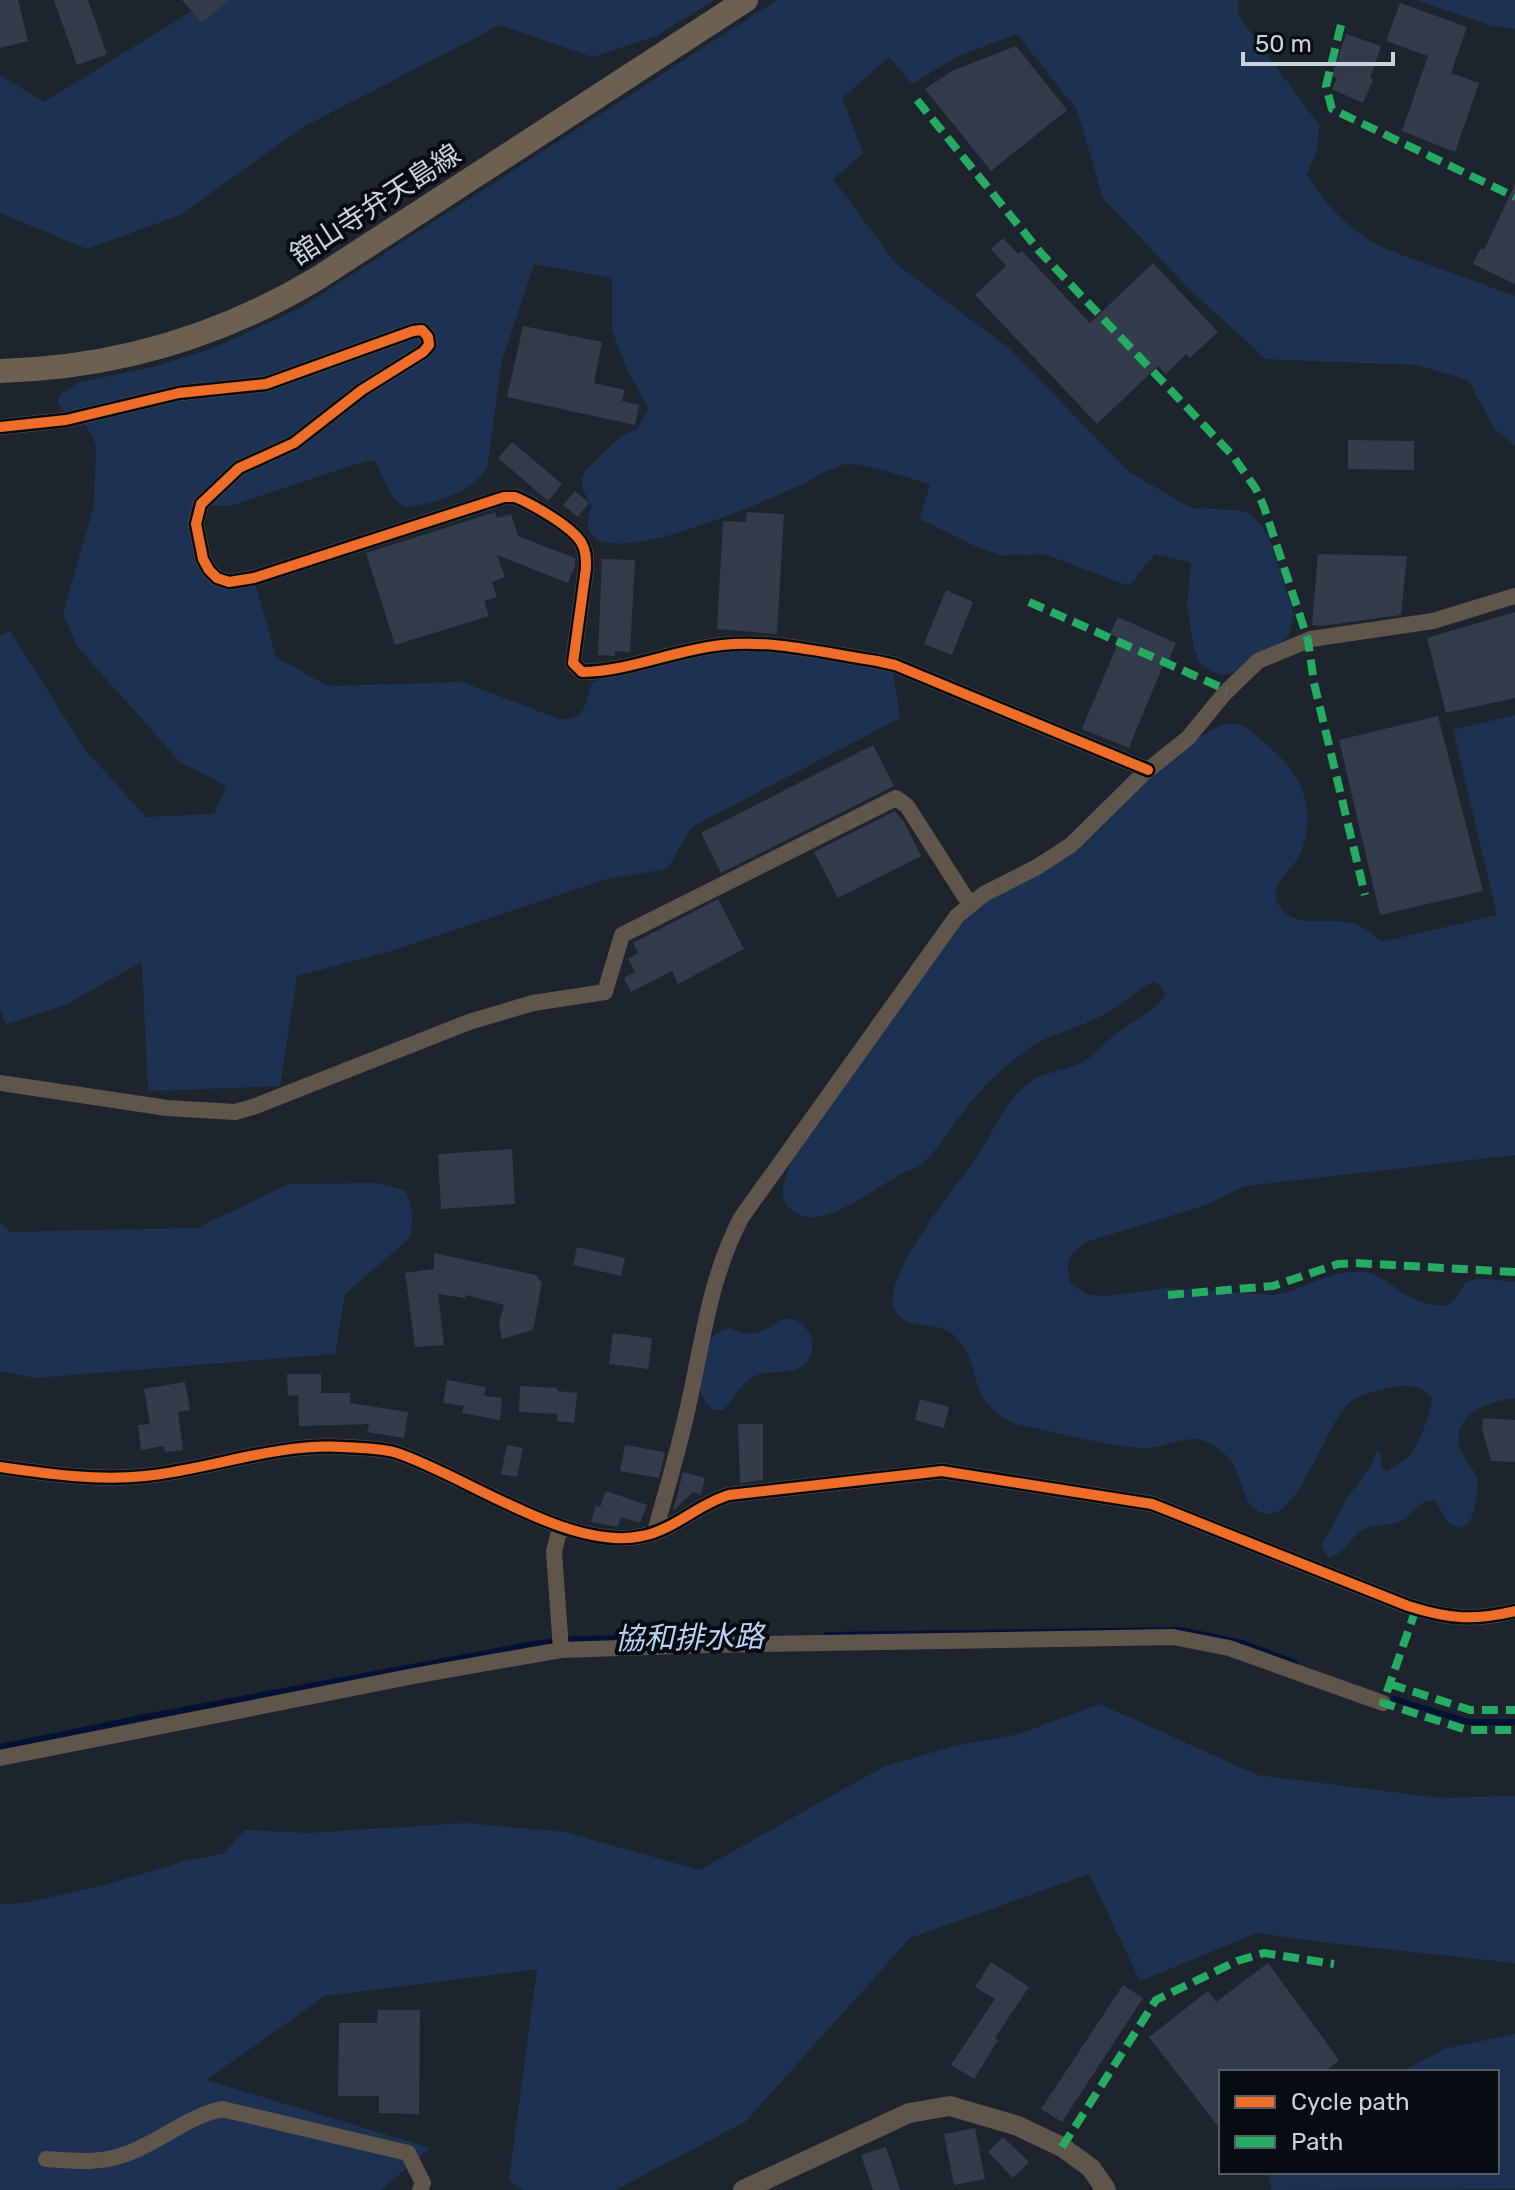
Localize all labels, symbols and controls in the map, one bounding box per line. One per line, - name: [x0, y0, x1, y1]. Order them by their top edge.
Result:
- scale bar: [1243, 16, 1393, 66]
- text: 50 m: [1255, 30, 1312, 58]
- street label: 舘山寺弁天島線: [284, 137, 466, 272]
- water label: 協和排水路: [614, 1619, 767, 1657]
- legend: [1219, 2070, 1499, 2174]
- text: Cycle path: [1291, 2088, 1410, 2116]
- text: Path: [1291, 2128, 1343, 2156]

